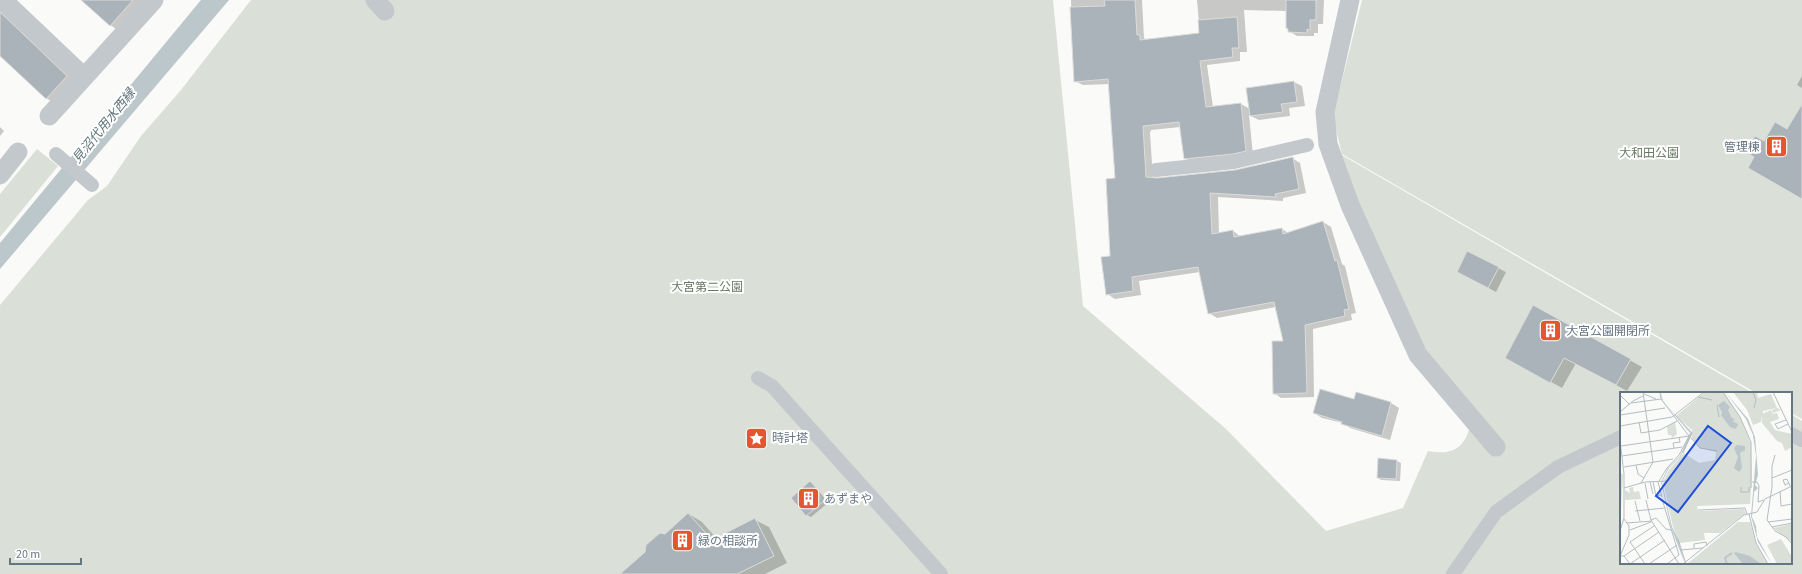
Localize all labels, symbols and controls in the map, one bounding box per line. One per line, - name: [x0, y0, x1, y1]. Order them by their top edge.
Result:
- water label: 見沼代用水西縁: [68, 83, 141, 167]
- building icon: 管理棟: [1763, 134, 1789, 160]
- place label: 管理棟: [1724, 139, 1760, 156]
- park label: 大和田公園: [1619, 145, 1679, 162]
- park label: 大宮第二公園: [671, 279, 743, 296]
- building icon: 大宮公園開閉所: [1537, 318, 1563, 344]
- place label: 大宮公園開閉所: [1566, 323, 1650, 340]
- inset map: [1620, 392, 1792, 564]
- place icon: 時計塔: [743, 425, 769, 451]
- place label: 時計塔: [772, 430, 808, 447]
- building icon: あずまや: [795, 486, 821, 512]
- place label: あずまや: [824, 491, 872, 508]
- building icon: 緑の相談所: [669, 528, 695, 554]
- place label: 緑の相談所: [698, 533, 758, 550]
- scale bar: [10, 540, 81, 566]
- text: 20 m: [16, 546, 40, 563]

